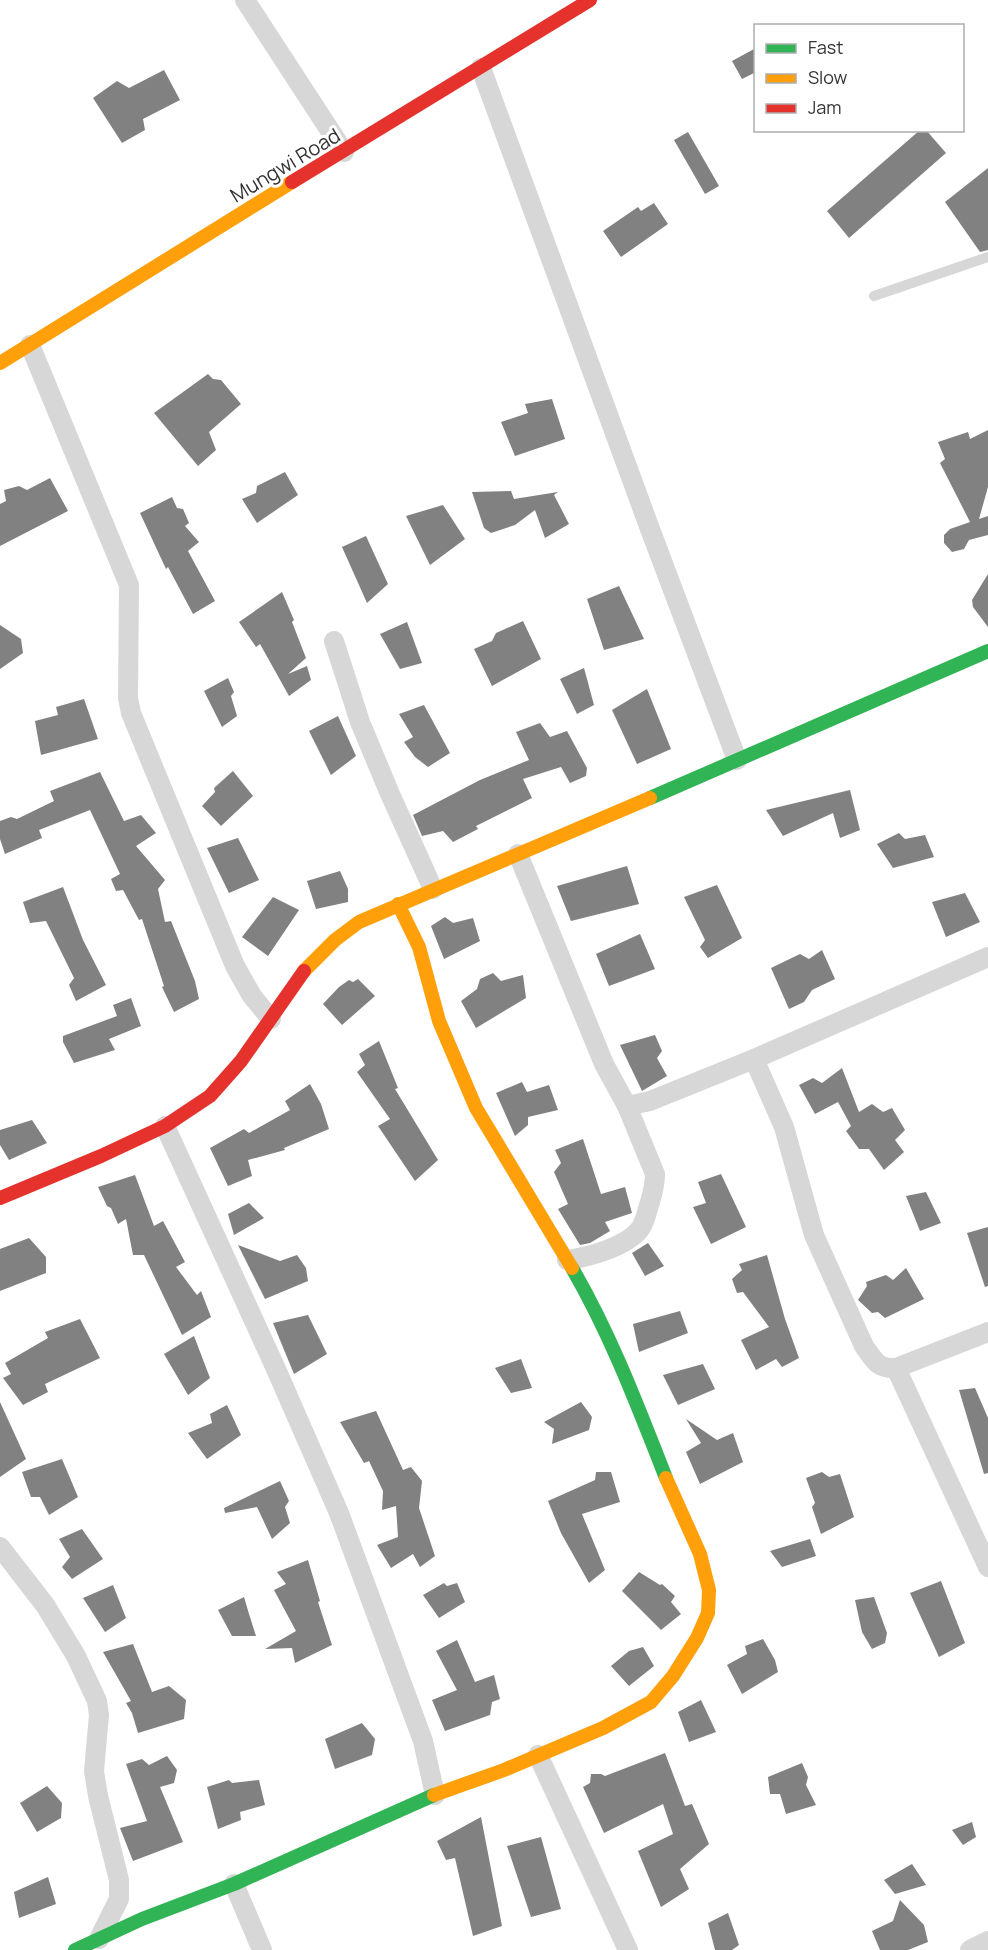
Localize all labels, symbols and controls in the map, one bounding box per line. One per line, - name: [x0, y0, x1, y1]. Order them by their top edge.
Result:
- legend: [754, 24, 964, 132]
- text: Fast: [808, 35, 843, 59]
- text: Slow: [808, 65, 848, 89]
- text: Jam: [808, 95, 842, 119]
- street label: Mungwi Road: [225, 122, 345, 208]

